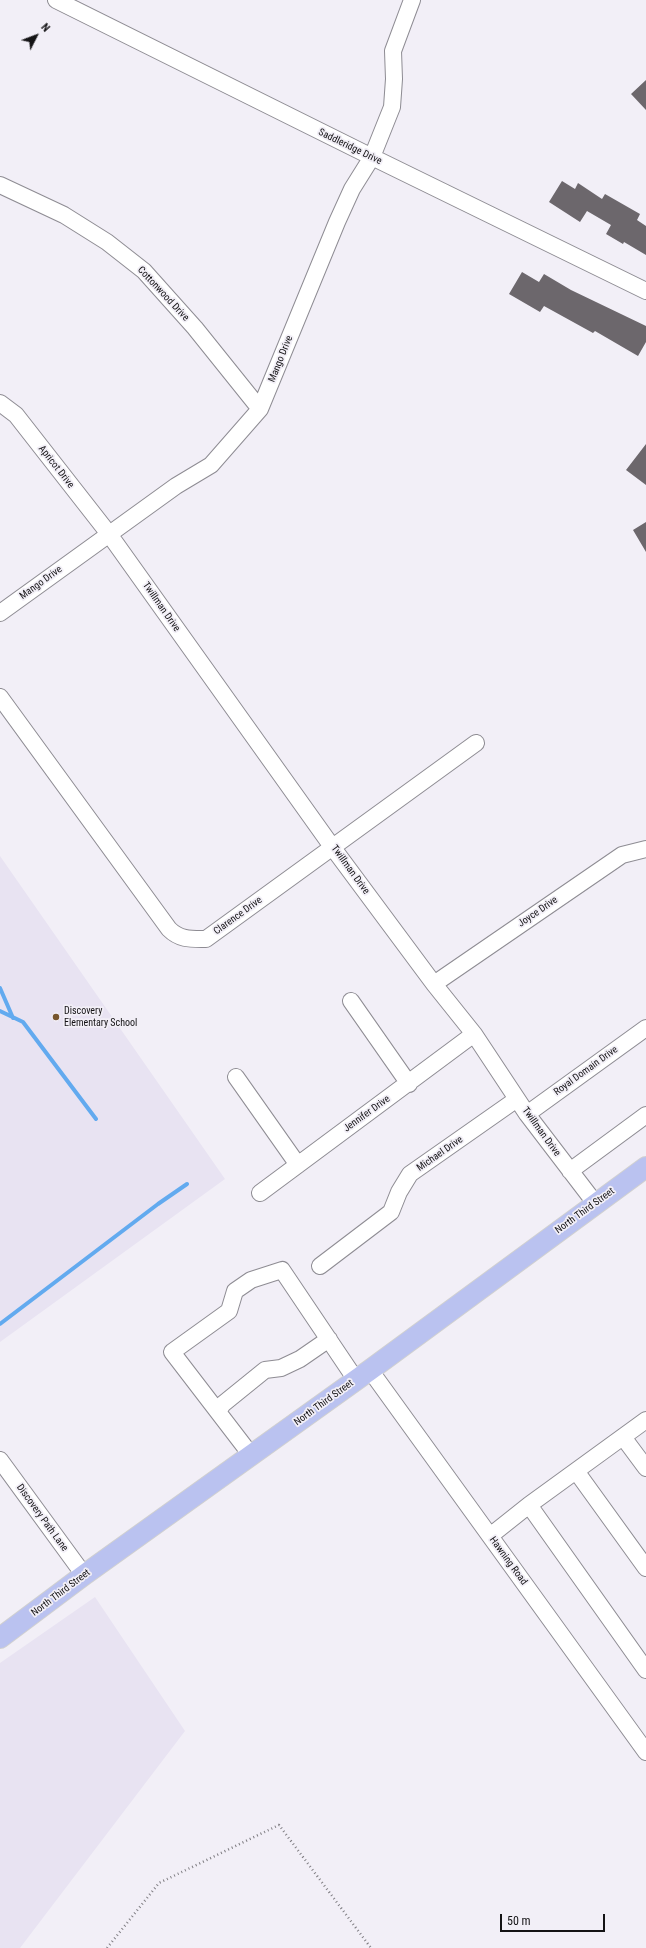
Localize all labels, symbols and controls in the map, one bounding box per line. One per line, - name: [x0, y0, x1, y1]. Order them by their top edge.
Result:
- north arrow: [16, 16, 56, 56]
- text: N: [38, 21, 52, 34]
- street label: Saddleridge Drive: [316, 126, 384, 168]
- street label: Cottonwood Drive: [135, 264, 191, 324]
- street label: Mango Drive: [266, 334, 296, 384]
- street label: Apricot Drive: [36, 443, 76, 491]
- street label: Mango Drive: [17, 564, 65, 602]
- street label: Twillman Drive: [140, 580, 182, 634]
- street label: Twillman Drive: [328, 843, 372, 897]
- street label: Clarence Drive: [212, 894, 264, 938]
- street label: Joyce Drive: [516, 894, 560, 930]
- place label: Discovery Elementary School: [64, 1005, 137, 1028]
- marker: Discovery Elementary School: [51, 1012, 61, 1022]
- street label: Royal Domain Drive: [552, 1044, 620, 1098]
- street label: Jennifer Drive: [341, 1093, 393, 1135]
- street label: Twillman Drive: [519, 1105, 563, 1159]
- street label: Michael Drive: [415, 1134, 465, 1174]
- street label: North Third Street: [553, 1185, 617, 1237]
- street label: North Third Street: [292, 1377, 356, 1429]
- street label: Discovery Path Lane: [14, 1482, 70, 1554]
- street label: Hawning Road: [486, 1535, 530, 1587]
- street label: North Third Street: [29, 1567, 93, 1619]
- scale bar: [502, 1906, 607, 1932]
- text: 50 m: [507, 1914, 531, 1928]

